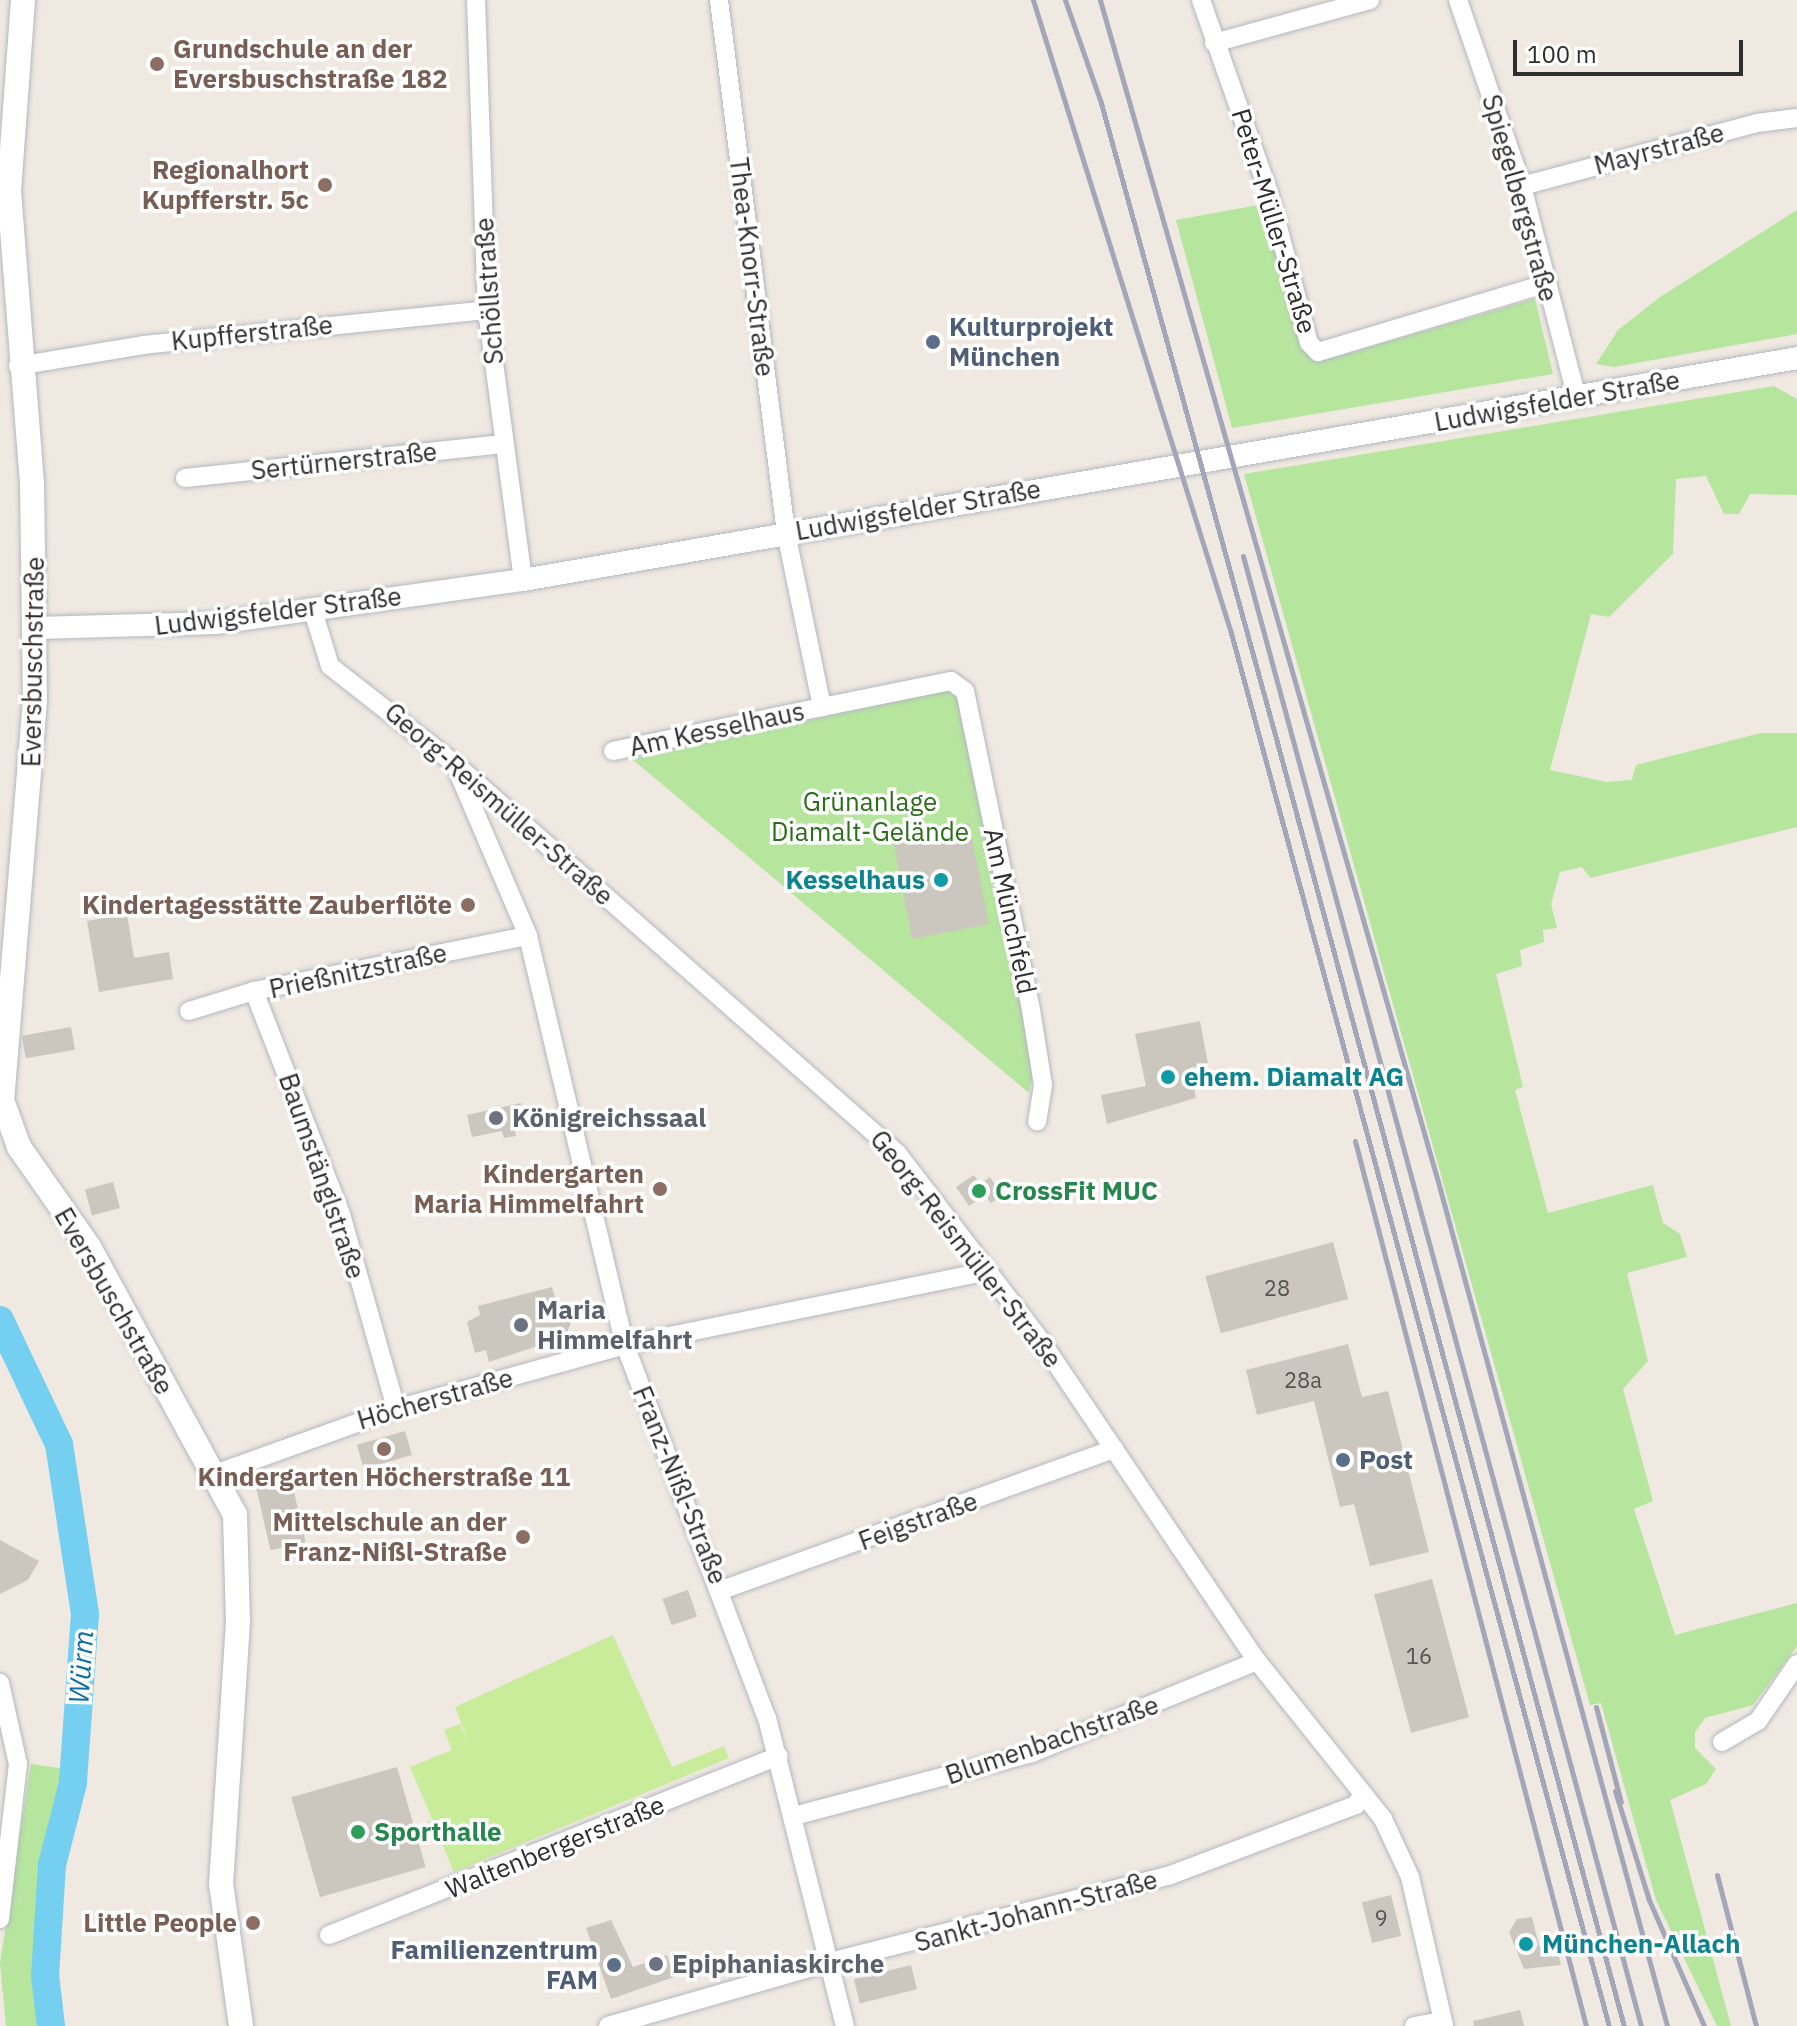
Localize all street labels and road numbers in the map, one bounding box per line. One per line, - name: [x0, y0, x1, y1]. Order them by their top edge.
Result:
- street label: Spiegelbergstraße: [1476, 91, 1564, 305]
- street label: Peter-Müller-Straße: [1225, 105, 1323, 337]
- street label: Mayrstraße: [1591, 117, 1727, 181]
- street label: Thea-Knorr-Straße: [723, 156, 781, 378]
- street label: Schöllstraße: [468, 216, 510, 366]
- street label: Kupfferstraße: [170, 309, 334, 357]
- street label: Ludwigsfelder Straße: [1432, 364, 1682, 438]
- street label: Sertürnerstraße: [249, 436, 439, 486]
- street label: Ludwigsfelder Straße: [793, 473, 1043, 547]
- street label: Eversbuschstraße: [16, 557, 50, 767]
- street label: Ludwigsfelder Straße: [153, 580, 403, 642]
- street label: Am Kesselhaus: [627, 695, 807, 763]
- street label: Georg-Reismüller-Straße: [378, 696, 620, 912]
- street label: Am Münchfeld: [977, 825, 1043, 997]
- street label: Prießnitzstraße: [266, 937, 450, 1005]
- street label: Baumstänglstraße: [272, 1069, 372, 1283]
- street label: Georg-Reismüller-Straße: [864, 1124, 1068, 1374]
- street label: Eversbuschstraße: [48, 1202, 180, 1400]
- street label: Höcherstraße: [354, 1362, 516, 1436]
- street label: Franz-Nißl-Straße: [626, 1381, 734, 1589]
- street label: Feigstraße: [854, 1485, 982, 1557]
- street label: Blumenbachstraße: [941, 1689, 1163, 1791]
- street label: Waltenbergerstraße: [441, 1789, 669, 1905]
- street label: Sankt-Johann-Straße: [911, 1864, 1161, 1958]

